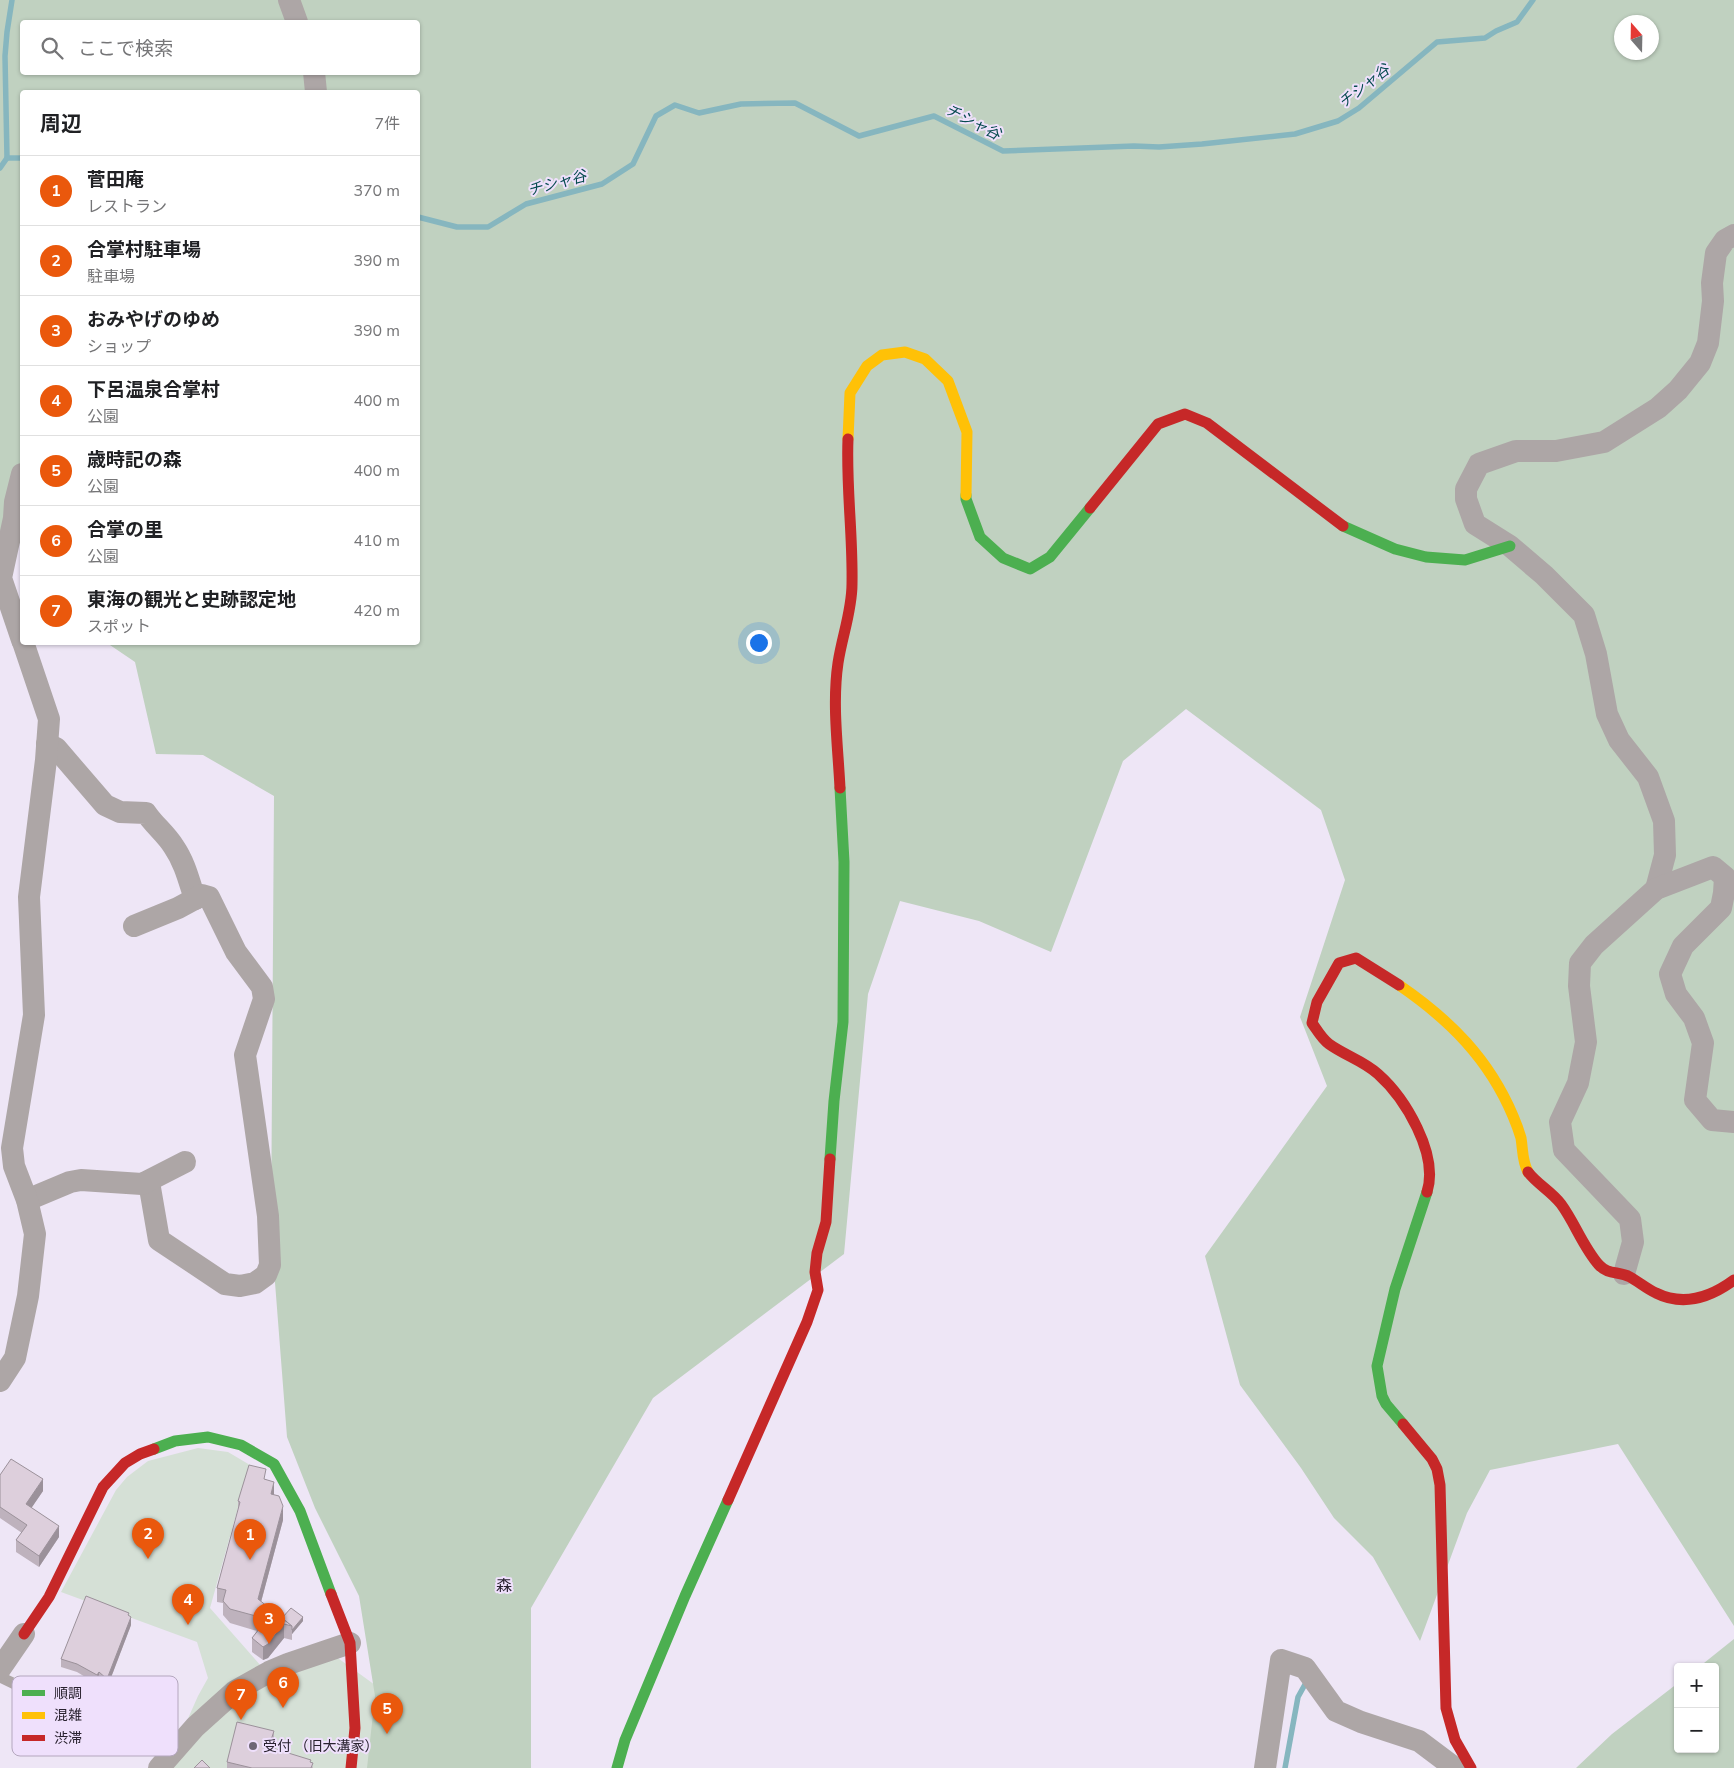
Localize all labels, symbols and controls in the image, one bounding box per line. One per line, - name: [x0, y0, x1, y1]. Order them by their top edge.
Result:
- north arrow: [1614, 15, 1659, 60]
- search box: [20, 20, 420, 75]
- icon: search: [38, 34, 66, 62]
- text: ここで検索: [78, 36, 173, 62]
- water label: チシャ谷: [1334, 58, 1395, 112]
- water label: チシャ谷: [942, 99, 1006, 145]
- text: 周辺: [40, 110, 82, 138]
- text: 7件: [374, 113, 400, 135]
- water label: チシャ谷: [525, 165, 590, 200]
- text: 菅田庵: [87, 167, 144, 193]
- text: 1: [51, 180, 61, 202]
- text: 370 m: [353, 180, 400, 202]
- text: レストラン: [87, 196, 167, 218]
- text: 合掌村駐車場: [87, 237, 201, 263]
- text: 2: [51, 250, 61, 272]
- text: 390 m: [353, 250, 400, 272]
- text: 駐車場: [87, 266, 135, 288]
- text: おみやげのゆめ: [87, 307, 220, 333]
- text: 3: [51, 320, 61, 342]
- text: 390 m: [353, 320, 400, 342]
- text: ショップ: [87, 336, 151, 358]
- text: 下呂温泉合掌村: [87, 377, 220, 403]
- text: 4: [51, 390, 61, 412]
- text: 400 m: [353, 390, 400, 412]
- text: 公園: [87, 406, 119, 428]
- text: 歳時記の森: [87, 447, 182, 473]
- text: 5: [51, 460, 61, 482]
- text: 400 m: [353, 460, 400, 482]
- text: 公園: [87, 476, 119, 498]
- text: 合掌の里: [87, 517, 163, 543]
- text: 6: [51, 530, 61, 552]
- text: 410 m: [353, 530, 400, 552]
- text: 公園: [87, 546, 119, 568]
- text: 東海の観光と史跡認定地: [87, 587, 296, 613]
- text: 7: [51, 600, 61, 622]
- text: 420 m: [353, 600, 400, 622]
- text: スポット: [87, 616, 151, 638]
- your location: [746, 630, 772, 656]
- pin: 2: [132, 1518, 164, 1559]
- pin: 1: [234, 1519, 266, 1560]
- district label: 森: [496, 1575, 512, 1597]
- pin: 4: [172, 1584, 204, 1625]
- pin: 3: [253, 1603, 285, 1644]
- map controls: [1674, 1663, 1719, 1753]
- button: +: [1674, 1663, 1719, 1708]
- pin: 6: [267, 1667, 299, 1708]
- legend: [12, 1676, 178, 1756]
- pin: 7: [225, 1679, 257, 1720]
- text: 順調: [54, 1684, 82, 1703]
- pin: 5: [371, 1693, 403, 1734]
- text: 混雑: [54, 1706, 82, 1725]
- button: −: [1674, 1708, 1719, 1753]
- text: 渋滞: [54, 1729, 82, 1748]
- place label: 受付 （旧大溝家）: [263, 1737, 379, 1756]
- marker: 受付 （旧大溝家）: [247, 1740, 259, 1752]

